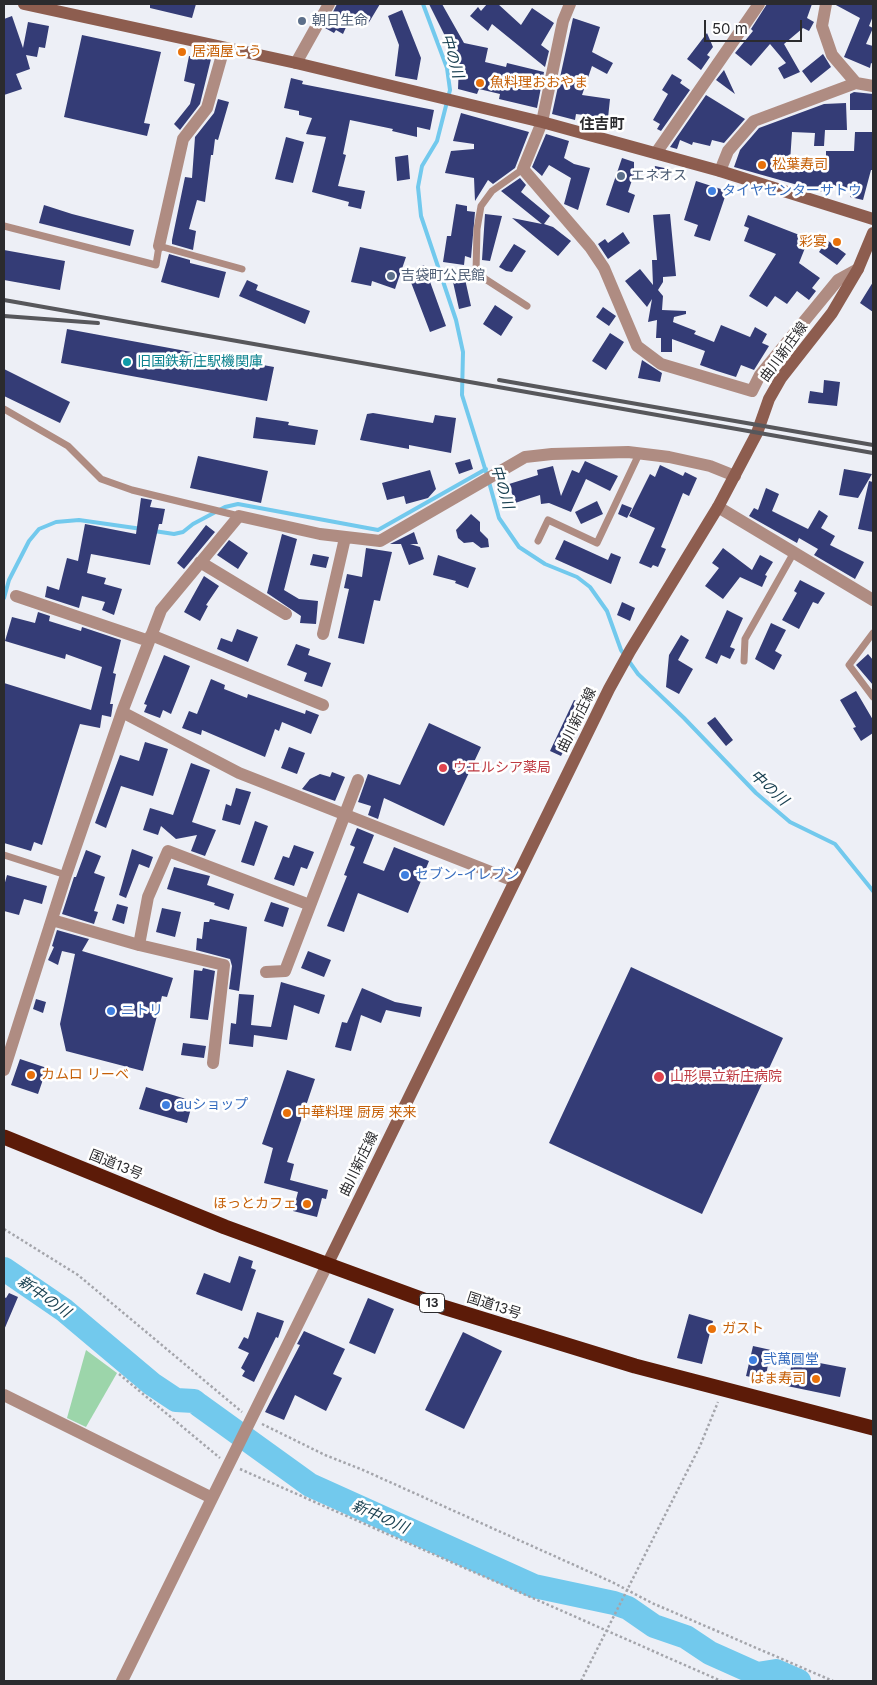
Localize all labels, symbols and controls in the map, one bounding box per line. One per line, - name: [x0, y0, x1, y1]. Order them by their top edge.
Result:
- scale bar: [707, 10, 804, 42]
- place label: 朝日生命: [312, 13, 368, 29]
- marker: 朝日生命: [296, 15, 308, 27]
- text: 50 m: [712, 19, 748, 38]
- water label: 中の川: [437, 32, 467, 80]
- place label: 居酒屋こう: [192, 44, 262, 60]
- marker: 居酒屋こう: [176, 46, 188, 58]
- place label: 魚料理おおやま: [490, 75, 588, 91]
- marker: 魚料理おおやま: [474, 77, 486, 89]
- district label: 住吉町: [580, 115, 624, 133]
- place label: 松葉寿司: [772, 157, 828, 173]
- marker: 松葉寿司: [756, 159, 768, 171]
- place label: エネオス: [631, 168, 687, 184]
- marker: エネオス: [615, 170, 627, 182]
- place label: タイヤセンターサトウ: [722, 183, 862, 199]
- marker: タイヤセンターサトウ: [706, 185, 718, 197]
- place label: 彩宴: [799, 234, 827, 250]
- marker: 彩宴: [831, 236, 843, 248]
- place label: 吉袋町公民館: [401, 268, 485, 284]
- marker: 吉袋町公民館: [385, 270, 397, 282]
- street label: 曲川新庄線: [757, 319, 811, 385]
- place label: 旧国鉄新庄駅機関庫: [137, 354, 263, 370]
- marker: 旧国鉄新庄駅機関庫: [121, 356, 133, 368]
- water label: 中の川: [487, 463, 517, 511]
- street label: 曲川新庄線: [554, 685, 600, 755]
- place label: ウエルシア薬局: [453, 760, 551, 776]
- marker: ウエルシア薬局: [437, 762, 449, 774]
- water label: 中の川: [746, 766, 792, 810]
- place label: セブン-イレブン: [415, 867, 519, 883]
- marker: セブン-イレブン: [399, 869, 411, 881]
- place label: ニトリ: [121, 1003, 163, 1019]
- marker: ニトリ: [105, 1005, 117, 1017]
- place label: カムロ リーベ: [41, 1067, 129, 1083]
- marker: カムロ リーベ: [25, 1069, 37, 1081]
- place label: 山形県立新庄病院: [670, 1069, 782, 1085]
- marker: 山形県立新庄病院: [652, 1070, 666, 1084]
- place label: auショップ: [176, 1097, 248, 1113]
- marker: auショップ: [160, 1099, 172, 1111]
- place label: 中華料理 厨房 来来: [297, 1105, 417, 1121]
- marker: 中華料理 厨房 来来: [281, 1107, 293, 1119]
- street label: 曲川新庄線: [336, 1129, 382, 1199]
- street label: 国道13号: [87, 1147, 145, 1183]
- place label: ほっとカフェ: [213, 1196, 297, 1212]
- marker: ほっとカフェ: [301, 1198, 313, 1210]
- water label: 新中の川: [14, 1272, 74, 1322]
- street label: 国道13号: [465, 1289, 523, 1323]
- road number: 13: [420, 1294, 444, 1312]
- place label: ガスト: [722, 1321, 764, 1337]
- marker: ガスト: [706, 1323, 718, 1335]
- place label: 弐萬圓堂: [763, 1352, 819, 1368]
- marker: 弐萬圓堂: [747, 1354, 759, 1366]
- place label: はま寿司: [750, 1371, 806, 1387]
- marker: はま寿司: [810, 1373, 822, 1385]
- water label: 新中の川: [349, 1497, 411, 1537]

